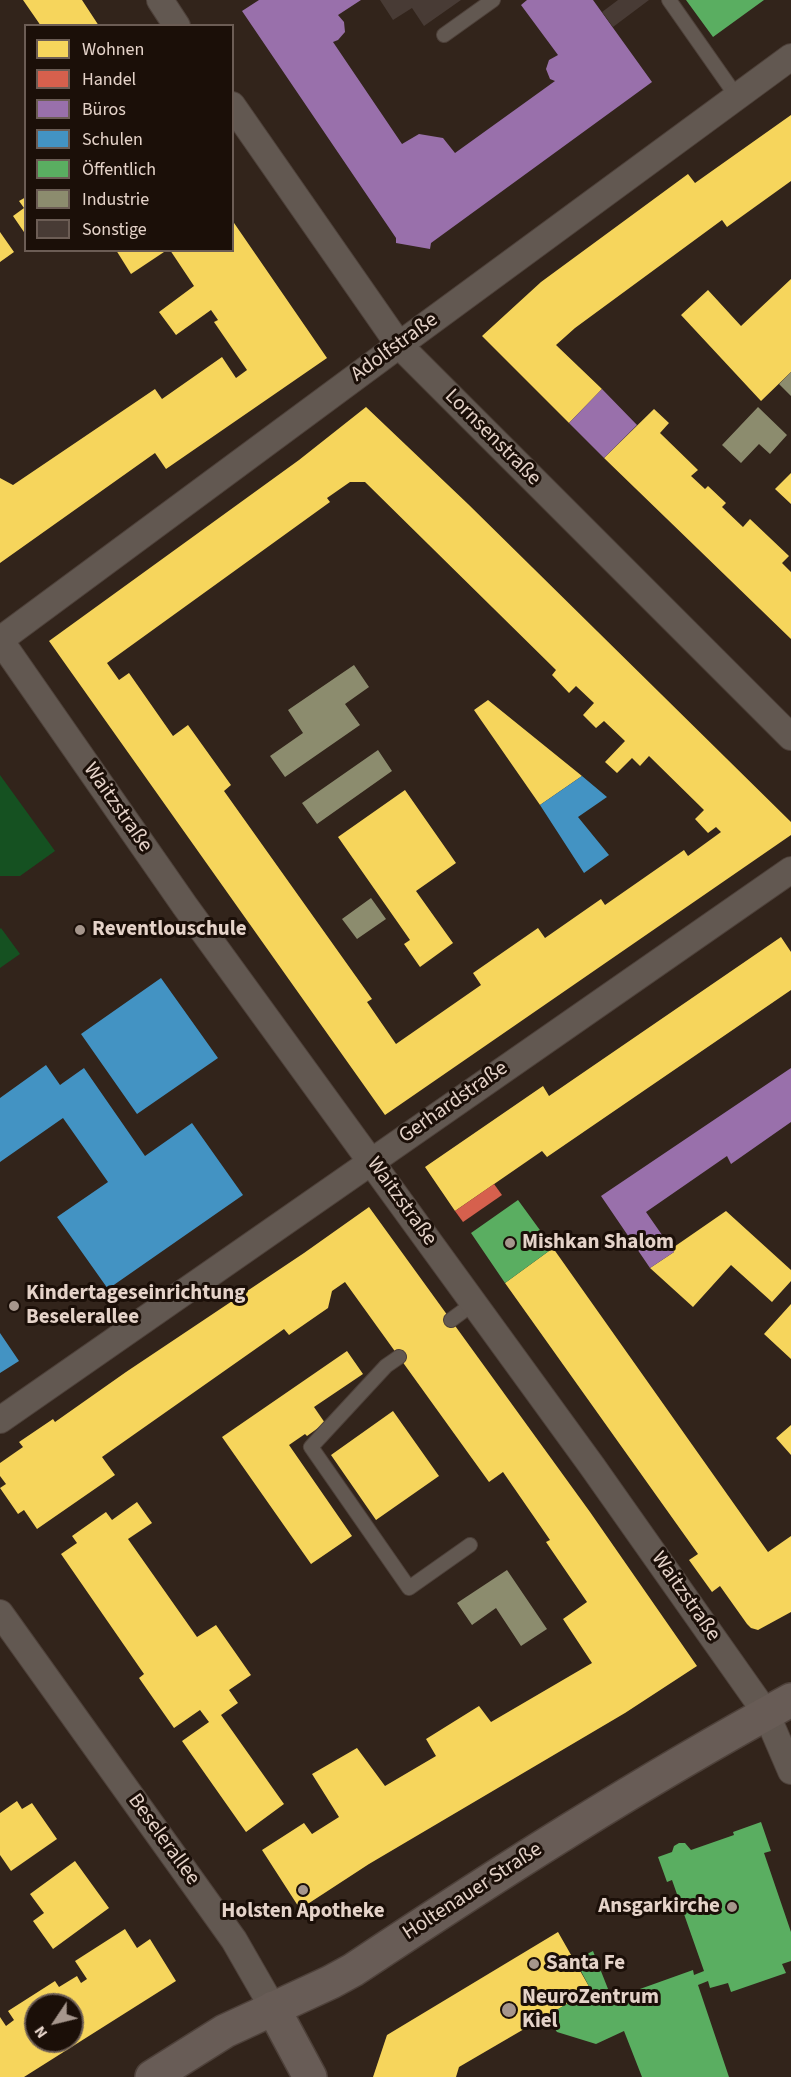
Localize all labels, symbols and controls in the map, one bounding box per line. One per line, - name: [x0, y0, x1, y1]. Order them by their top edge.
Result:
- legend: [24, 24, 234, 252]
- text: Wohnen: [82, 37, 144, 62]
- text: Handel: [82, 67, 136, 92]
- text: Büros: [82, 97, 126, 122]
- text: Schulen: [82, 127, 143, 152]
- text: Öffentlich: [82, 157, 156, 182]
- text: Industrie: [82, 187, 149, 212]
- text: Sonstige: [82, 217, 147, 242]
- street label: Adolfstraße: [347, 308, 443, 388]
- street label: Lornsenstraße: [438, 384, 546, 492]
- street label: Waitzstraße: [77, 758, 157, 858]
- place label: Reventlouschule: [92, 917, 247, 943]
- marker: Reventlouschule: [73, 923, 87, 937]
- street label: Gerhardstraße: [395, 1056, 513, 1150]
- street label: Waitzstraße: [360, 1153, 442, 1251]
- place label: Mishkan Shalom: [522, 1230, 674, 1256]
- marker: Mishkan Shalom: [503, 1236, 517, 1250]
- place label: Kindertageseinrichtung Beselerallee: [26, 1281, 246, 1331]
- marker: Kindertageseinrichtung Beselerallee: [7, 1299, 21, 1313]
- street label: Waitzstraße: [645, 1547, 725, 1647]
- street label: Beselerallee: [121, 1789, 205, 1891]
- street label: Holtenauer Straße: [399, 1838, 547, 1946]
- marker: Holsten Apotheke: [296, 1883, 310, 1897]
- place label: Ansgarkirche: [598, 1894, 720, 1920]
- place label: Holsten Apotheke: [221, 1899, 385, 1925]
- marker: Ansgarkirche: [725, 1900, 739, 1914]
- place label: Santa Fe: [546, 1951, 625, 1977]
- marker: Santa Fe: [527, 1957, 541, 1971]
- place label: NeuroZentrum Kiel: [522, 1985, 659, 2035]
- north arrow: [24, 1993, 84, 2053]
- marker: NeuroZentrum Kiel: [500, 2001, 518, 2019]
- text: N: [29, 2022, 53, 2043]

